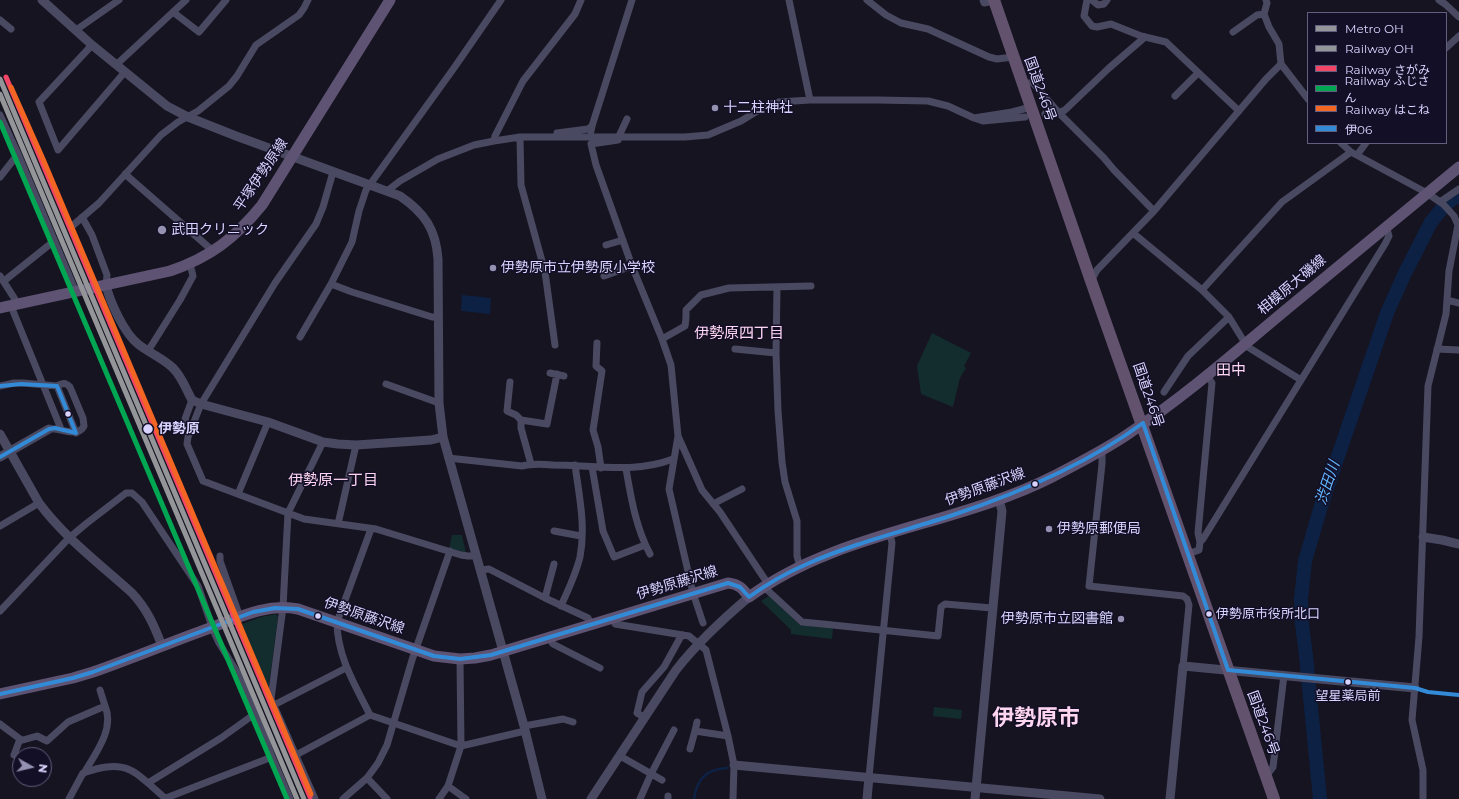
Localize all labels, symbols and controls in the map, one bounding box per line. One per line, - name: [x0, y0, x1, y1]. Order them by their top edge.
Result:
- legend: [1307, 12, 1447, 144]
- text: Metro OH: [1345, 21, 1404, 36]
- text: Railway OH: [1345, 41, 1414, 56]
- street label: 国道246号: [1021, 54, 1059, 124]
- text: Railway さがみ: [1345, 62, 1430, 77]
- text: Railway ふじさん: [1345, 73, 1429, 105]
- place label: 十二柱神社: [723, 100, 793, 116]
- text: Railway はこね: [1345, 102, 1430, 117]
- marker: 十二柱神社: [710, 103, 720, 113]
- text: 伊06: [1345, 122, 1372, 137]
- street label: 平塚伊勢原線: [231, 135, 291, 215]
- place label: 武田クリニック: [171, 222, 269, 238]
- marker: 武田クリニック: [156, 224, 168, 236]
- street label: 相模原大磯線: [1254, 252, 1330, 318]
- place label: 伊勢原市立伊勢原小学校: [501, 260, 655, 276]
- marker: 伊勢原市立伊勢原小学校: [488, 263, 498, 273]
- district label: 伊勢原四丁目: [694, 325, 784, 343]
- street label: 国道246号: [1129, 360, 1167, 430]
- district label: 田中: [1216, 362, 1246, 380]
- unlabelled marker: [63, 409, 73, 419]
- place label: 伊勢原: [158, 421, 200, 437]
- marker: 伊勢原: [141, 422, 155, 436]
- water label: 渋田川: [1312, 459, 1344, 507]
- street label: 伊勢原藤沢線: [943, 465, 1027, 509]
- district label: 伊勢原一丁目: [288, 472, 378, 490]
- unlabelled marker: [1030, 479, 1040, 489]
- place label: 伊勢原郵便局: [1057, 521, 1141, 537]
- marker: 伊勢原郵便局: [1044, 524, 1054, 534]
- street label: 伊勢原藤沢線: [634, 563, 720, 603]
- street label: 伊勢原藤沢線: [322, 594, 406, 638]
- place label: 伊勢原市役所北口: [1216, 606, 1320, 622]
- marker: 伊勢原市役所北口: [1204, 609, 1214, 619]
- unlabelled marker: [313, 611, 323, 621]
- place label: 伊勢原市立図書館: [1001, 611, 1113, 627]
- marker: 伊勢原市立図書館: [1116, 614, 1126, 624]
- marker: 望星薬局前: [1343, 677, 1353, 687]
- street label: 国道246号: [1244, 688, 1282, 758]
- place label: 望星薬局前: [1316, 688, 1380, 704]
- district label: 伊勢原市: [992, 706, 1080, 732]
- north arrow: [12, 747, 52, 787]
- text: N: [35, 763, 50, 774]

